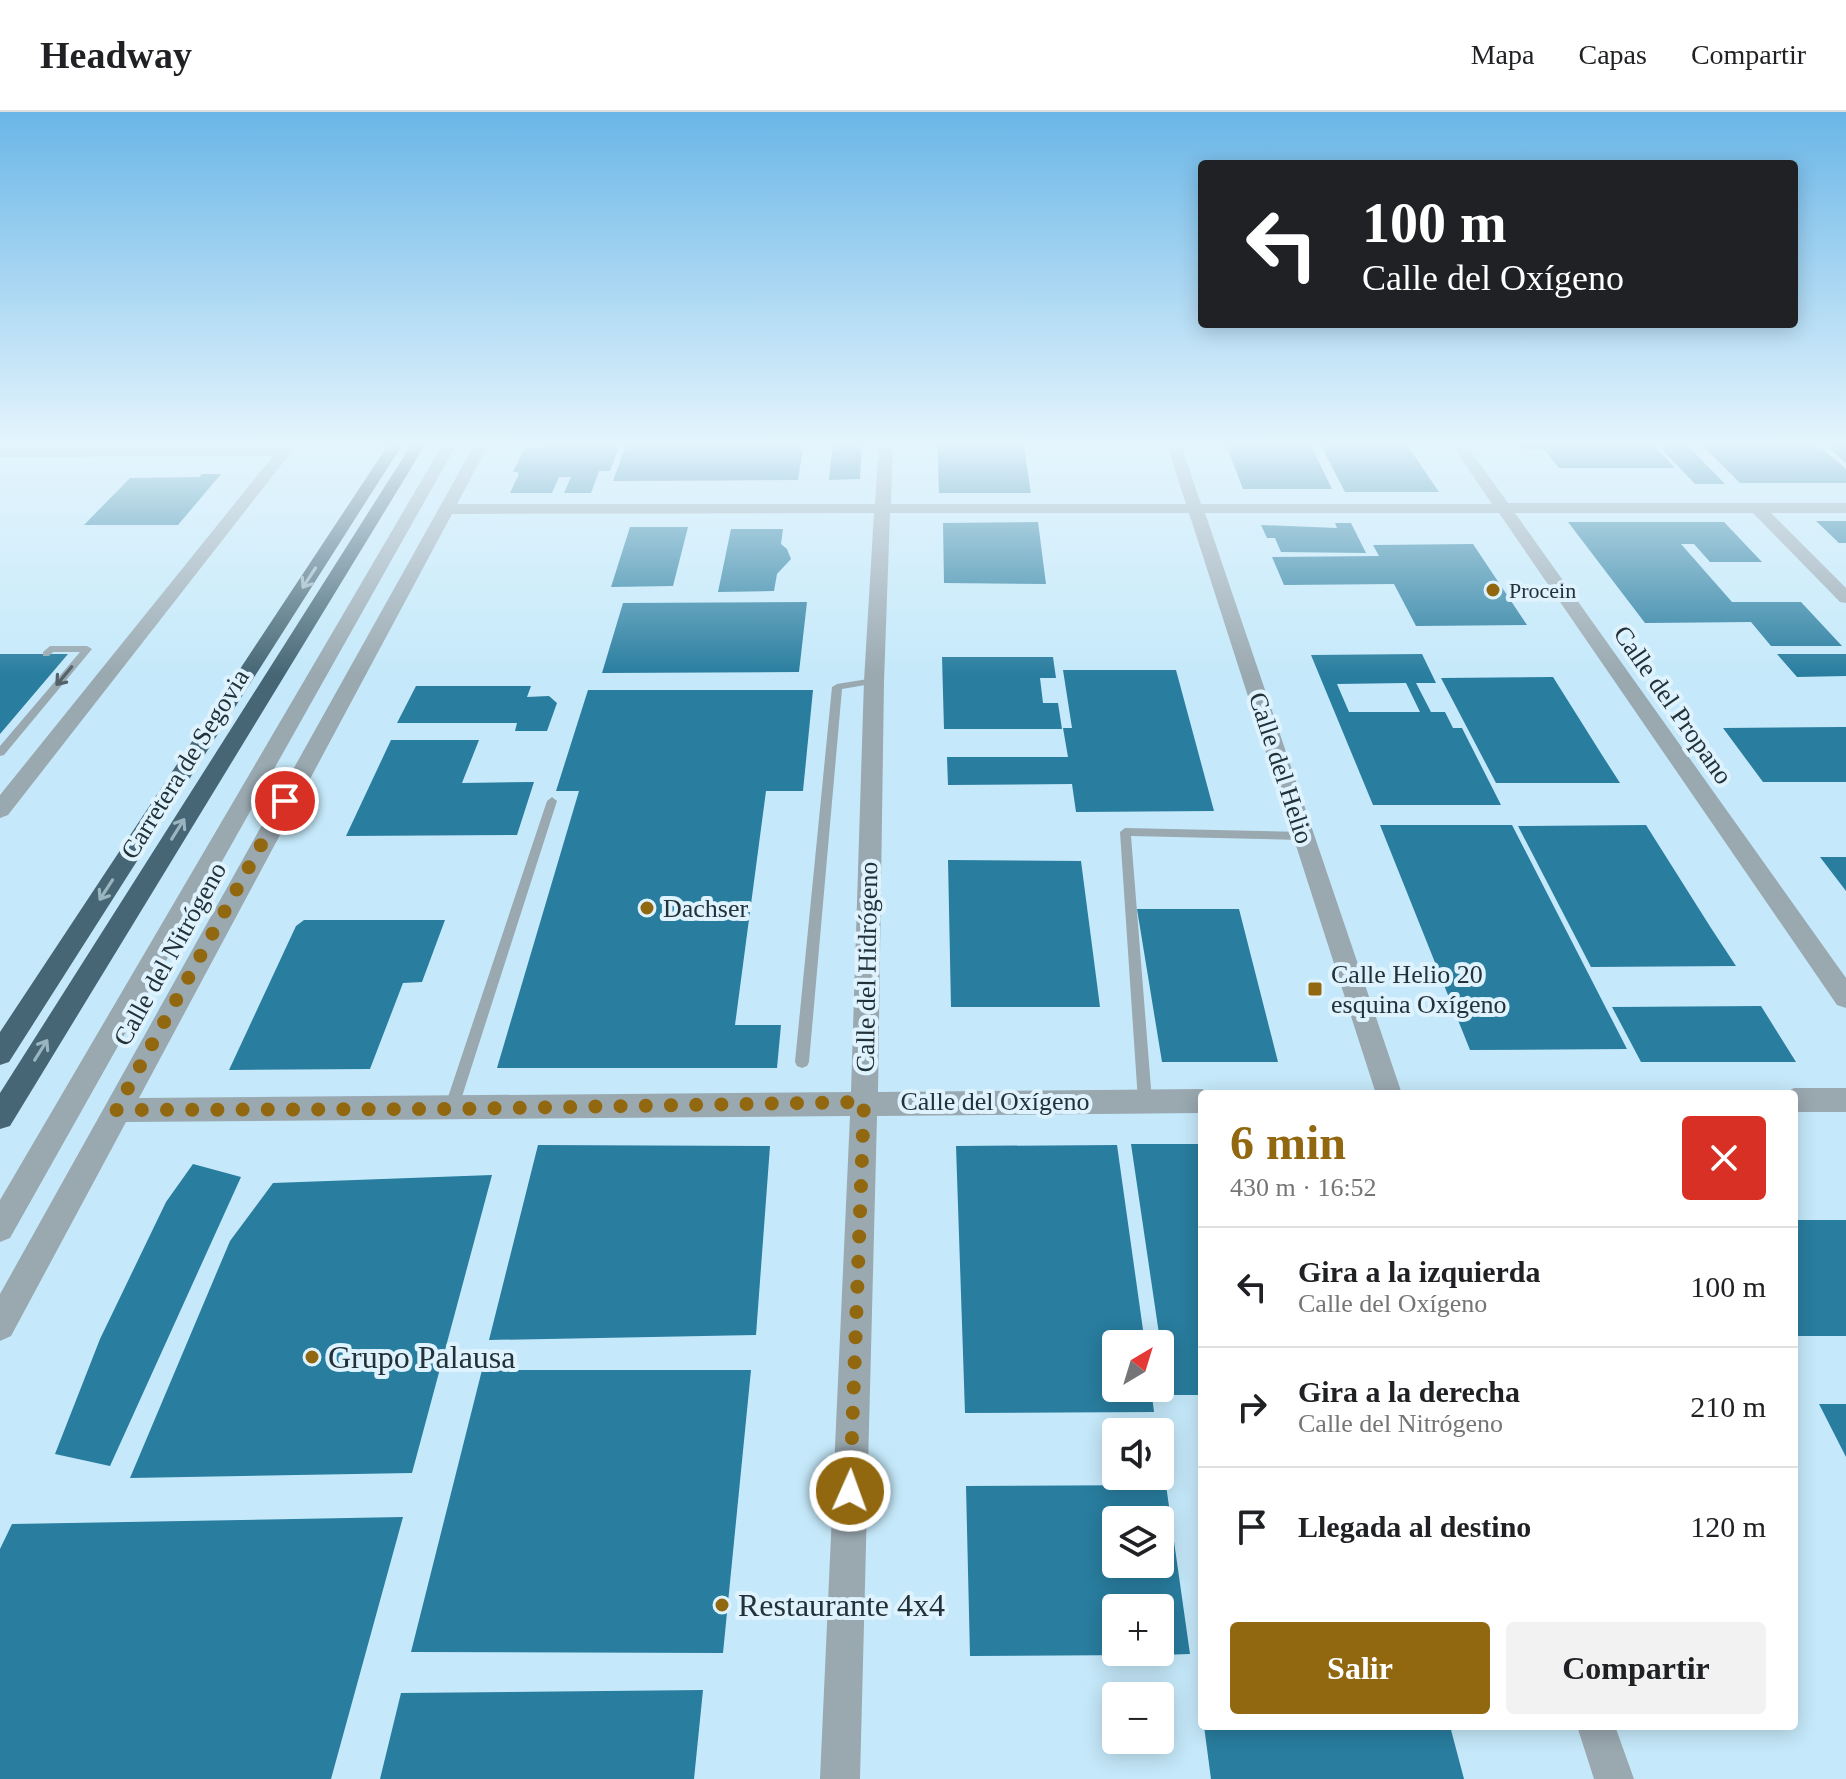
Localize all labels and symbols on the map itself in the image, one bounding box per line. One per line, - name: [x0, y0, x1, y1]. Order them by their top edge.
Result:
- one-way arrow: [300, 566, 316, 589]
- place label: Procein: [1509, 578, 1576, 603]
- marker: Procein: [1484, 581, 1502, 599]
- street label: Calle del Propano: [1608, 620, 1738, 790]
- street label: Carretera de Segovia: [115, 663, 255, 864]
- one-way arrow: [55, 665, 73, 686]
- street label: Calle del Helio: [1243, 689, 1319, 847]
- pin: [251, 767, 319, 835]
- one-way arrow: [170, 819, 186, 841]
- street label: Calle del Nitrógeno: [108, 857, 232, 1051]
- street label: Calle del Hidrógeno: [851, 861, 883, 1073]
- one-way arrow: [98, 879, 115, 901]
- place label: Dachser: [663, 894, 749, 923]
- marker: Dachser: [638, 899, 656, 917]
- place label: Calle Helio 20 esquina Oxígeno: [1331, 960, 1506, 1019]
- marker: Calle Helio 20 esquina Oxígeno: [1306, 980, 1324, 998]
- one-way arrow: [33, 1040, 49, 1062]
- street label: Calle del Oxígeno: [900, 1087, 1090, 1116]
- north arrow: [1102, 1330, 1174, 1402]
- place label: Grupo Palausa: [328, 1339, 516, 1375]
- marker: Grupo Palausa: [303, 1348, 321, 1366]
- position arrow: [808, 1449, 892, 1533]
- place label: Restaurante 4x4: [738, 1587, 945, 1623]
- marker: Restaurante 4x4: [713, 1596, 731, 1614]

